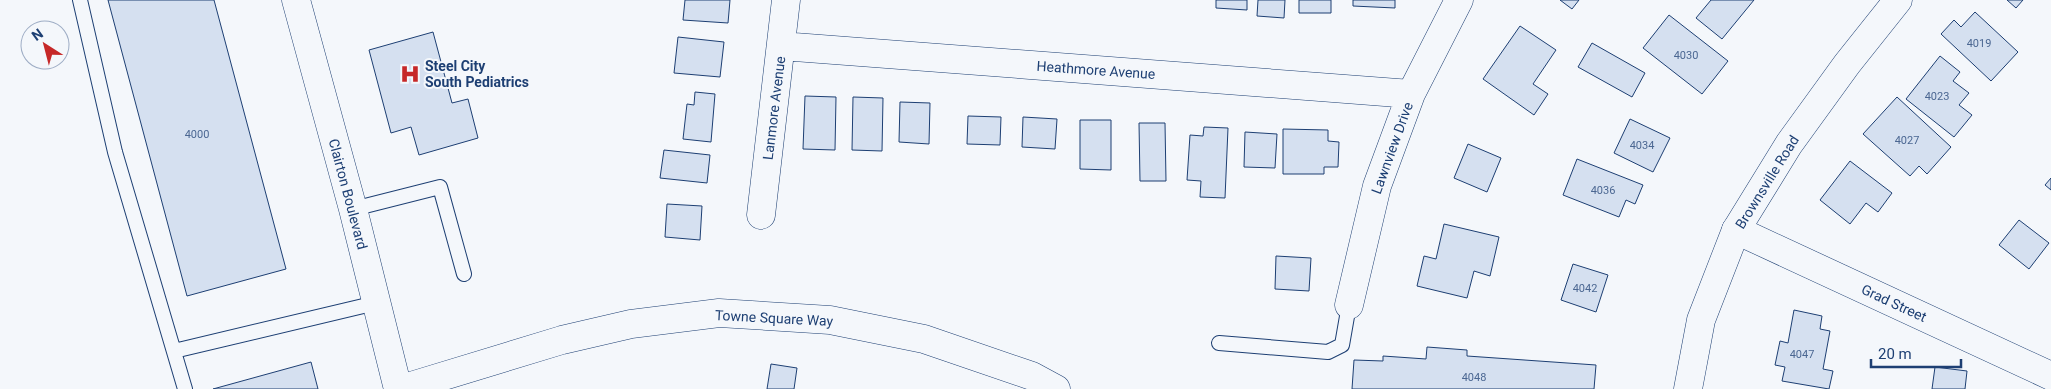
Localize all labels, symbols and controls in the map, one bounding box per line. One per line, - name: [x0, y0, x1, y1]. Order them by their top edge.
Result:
- north arrow: [20, 20, 70, 70]
- text: N: [29, 25, 46, 44]
- house number: 4019: [1967, 37, 1991, 50]
- house number: 4030: [1674, 49, 1698, 62]
- street label: Lanmore Avenue: [760, 55, 788, 161]
- place label: Steel City South Pediatrics: [425, 58, 529, 90]
- street label: Heathmore Avenue: [1036, 58, 1156, 82]
- hospital icon: Steel City South Pediatrics: [399, 63, 421, 85]
- house number: 4023: [1925, 90, 1949, 103]
- street label: Lawnview Drive: [1368, 100, 1416, 196]
- house number: 4000: [185, 128, 209, 141]
- street label: Brownsville Road: [1732, 132, 1802, 232]
- house number: 4027: [1895, 134, 1919, 147]
- street label: Clairton Boulevard: [325, 137, 371, 251]
- house number: 4034: [1630, 139, 1654, 152]
- house number: 4036: [1591, 184, 1615, 197]
- street label: Grad Street: [1859, 281, 1929, 325]
- house number: 4042: [1573, 282, 1597, 295]
- street label: Towne Square Way: [715, 307, 834, 329]
- scale bar: [1871, 336, 1961, 368]
- text: 20 m: [1878, 345, 1912, 363]
- house number: 4047: [1790, 348, 1814, 361]
- house number: 4048: [1462, 371, 1486, 384]

